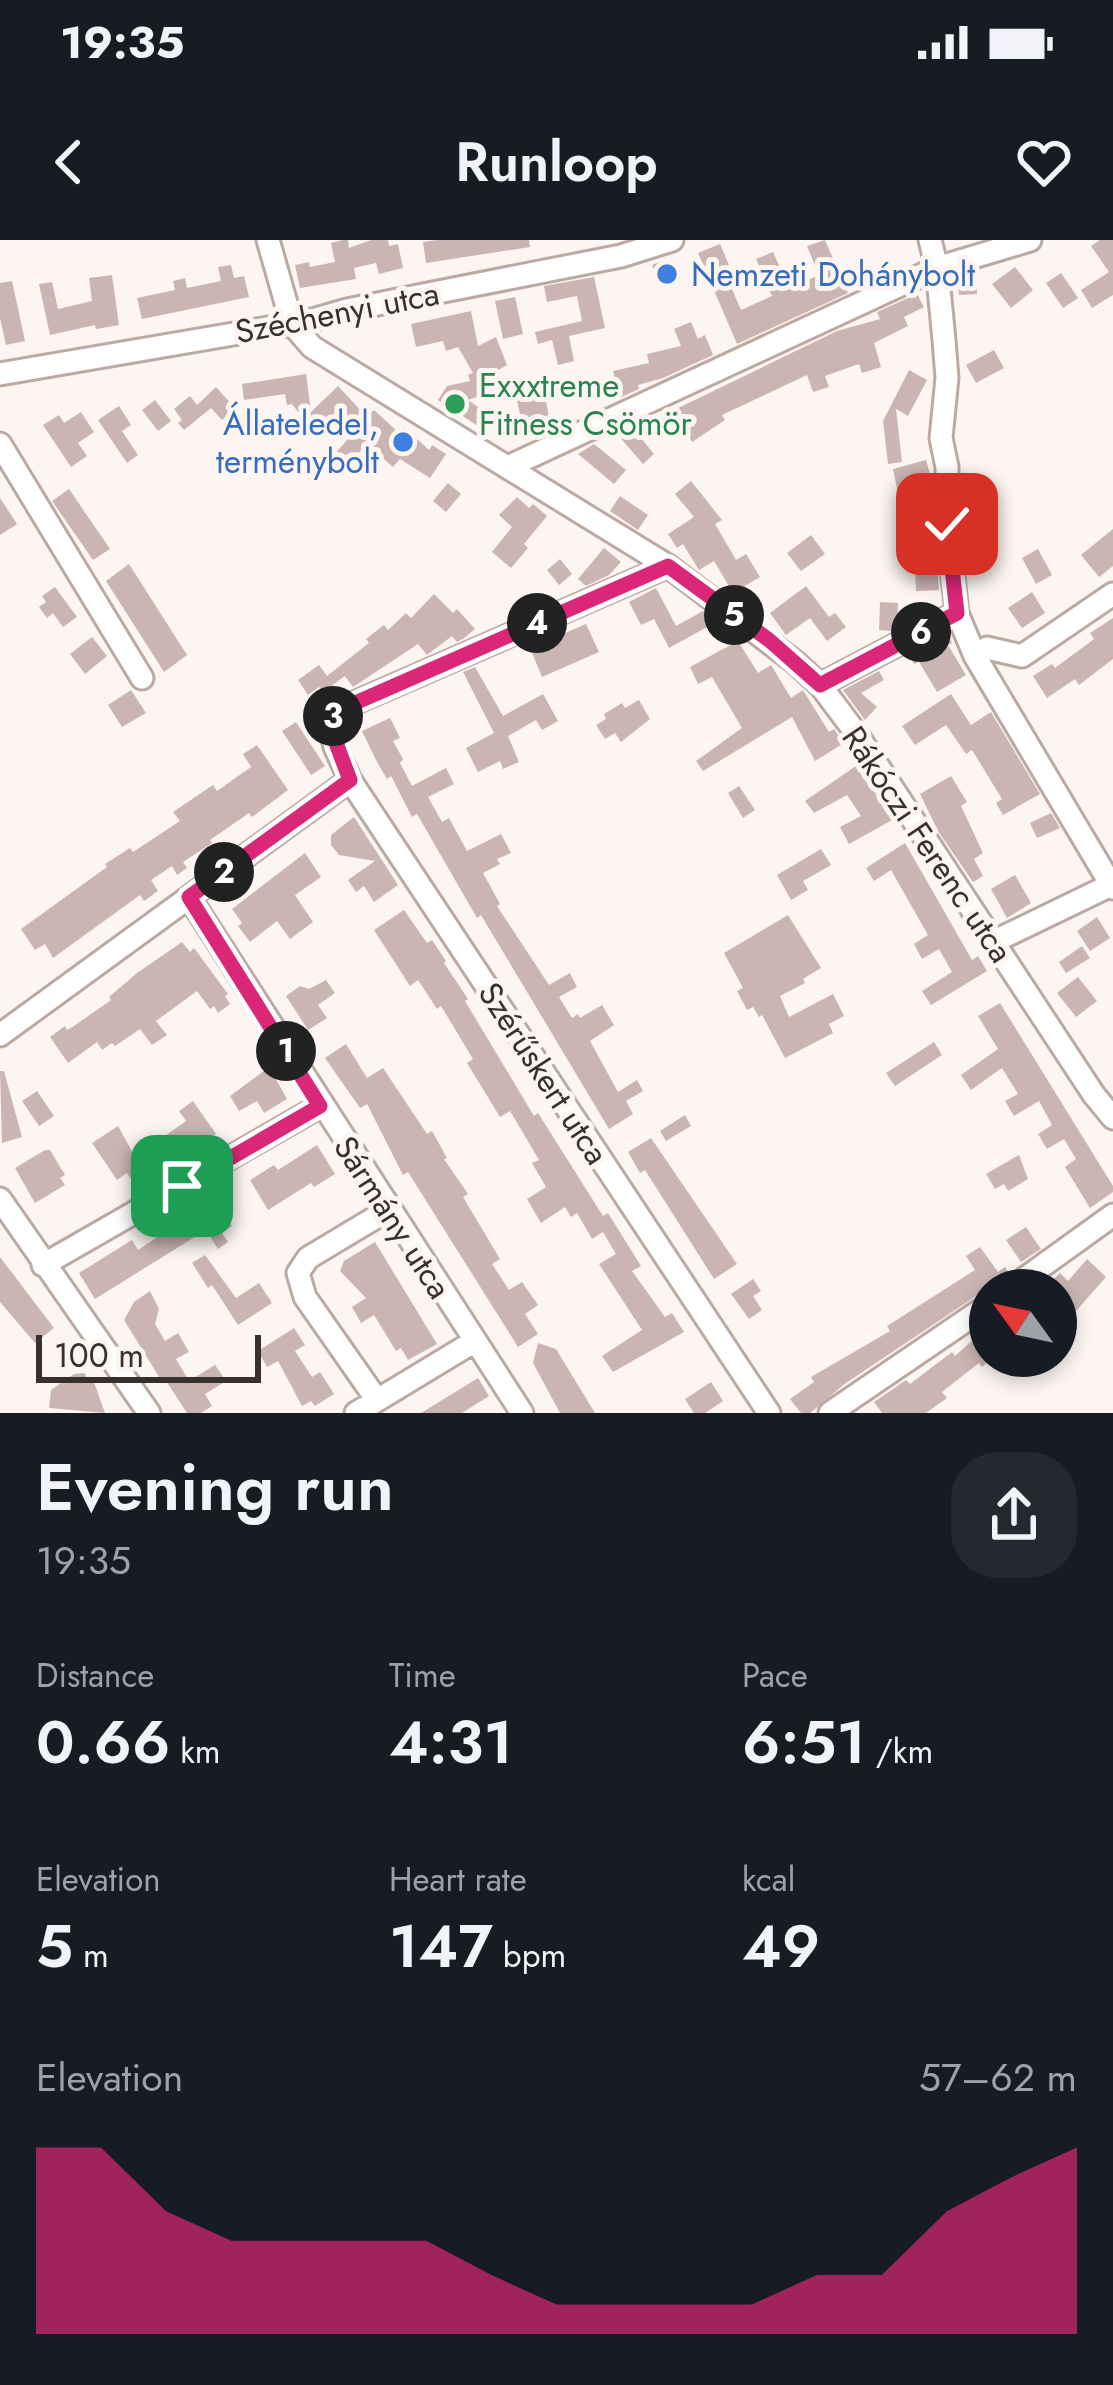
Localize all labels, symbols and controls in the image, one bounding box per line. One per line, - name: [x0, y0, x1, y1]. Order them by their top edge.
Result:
- text: 19:35: [60, 10, 184, 75]
- text: Runloop: [455, 123, 658, 201]
- icon: back: [36, 129, 102, 195]
- icon: heart: [1011, 129, 1077, 195]
- place label: Nemzeti Dohánybolt: [691, 251, 975, 298]
- marker: Nemzeti Dohánybolt: [654, 261, 680, 287]
- street label: Széchenyi utca: [231, 270, 443, 355]
- place label: Exxxtreme Fitness Csömör: [479, 362, 692, 447]
- marker: Exxxtreme Fitness Csömör: [442, 391, 468, 417]
- place label: Állateledel, terménybolt: [216, 400, 379, 485]
- marker: Állateledel, terménybolt: [390, 429, 416, 455]
- pin: [896, 473, 998, 575]
- icon: check: [914, 491, 980, 557]
- pin: 5: [704, 585, 764, 645]
- text: 5: [723, 591, 745, 638]
- pin: 4: [507, 593, 567, 653]
- text: 4: [525, 599, 549, 646]
- pin: 6: [891, 602, 951, 662]
- text: 6: [910, 608, 932, 655]
- pin: 3: [303, 686, 363, 746]
- text: 3: [323, 692, 343, 739]
- street label: Rákóczi Ferenc utca: [831, 717, 1024, 972]
- pin: 2: [194, 842, 254, 902]
- text: 2: [213, 848, 235, 895]
- street label: Szérűskert utca: [467, 973, 620, 1174]
- pin: 1: [256, 1021, 316, 1081]
- text: 1: [278, 1027, 294, 1074]
- street label: Sármány utca: [322, 1127, 463, 1308]
- pin: [131, 1135, 233, 1237]
- icon: arrive: [149, 1153, 215, 1219]
- north arrow: [969, 1269, 1077, 1377]
- map controls: [969, 1269, 1077, 1377]
- scale bar: [36, 1329, 261, 1382]
- text: 100 m: [54, 1332, 144, 1379]
- text: Evening run: [36, 1439, 394, 1535]
- button: share: [951, 1452, 1077, 1578]
- text: 19:35: [36, 1532, 131, 1589]
- text: Distance: [36, 1652, 154, 1699]
- text: Time: [389, 1652, 456, 1699]
- text: Pace: [742, 1652, 808, 1699]
- text: 0.66: [36, 1699, 170, 1786]
- text: 4:31: [389, 1699, 513, 1786]
- text: 6:51: [742, 1699, 866, 1786]
- text: km: [170, 1728, 220, 1775]
- text: /km: [866, 1728, 933, 1775]
- text: Elevation: [36, 1856, 160, 1903]
- text: Heart rate: [389, 1856, 527, 1903]
- text: kcal: [742, 1856, 795, 1903]
- text: 5: [36, 1903, 73, 1990]
- text: 147: [389, 1903, 493, 1990]
- text: 49: [742, 1903, 820, 1990]
- text: m: [73, 1932, 109, 1979]
- text: bpm: [493, 1932, 566, 1979]
- text: Elevation: [36, 2049, 183, 2106]
- text: 57–62 m: [919, 2049, 1077, 2106]

